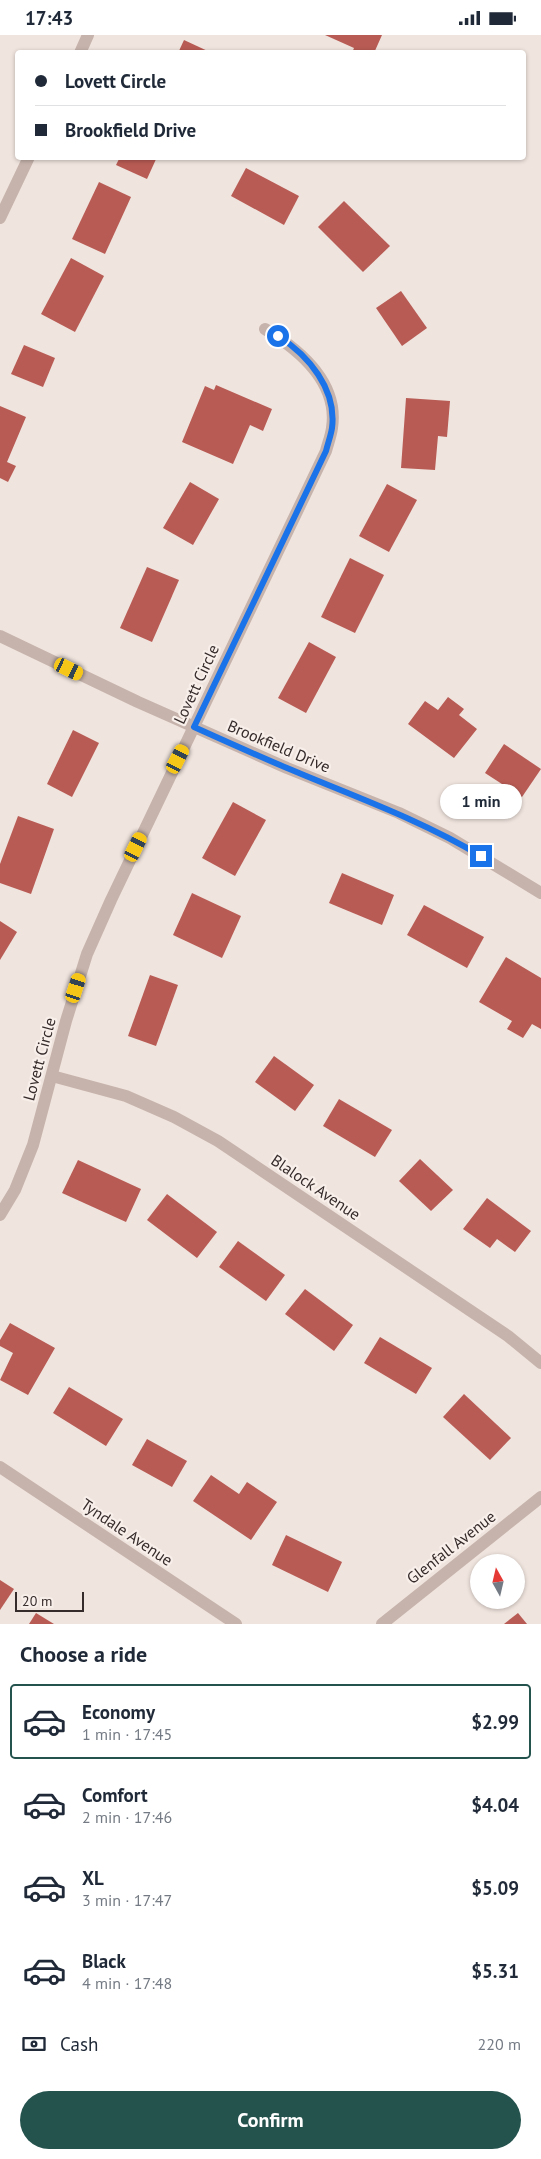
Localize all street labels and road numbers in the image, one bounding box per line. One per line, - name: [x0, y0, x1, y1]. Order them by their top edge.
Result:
- street label: Lovett Circle: [169, 641, 223, 727]
- street label: Brookfield Drive: [225, 715, 333, 777]
- street label: Lovett Circle: [18, 1015, 60, 1103]
- street label: Blalock Avenue: [268, 1150, 364, 1224]
- street label: Tyndale Avenue: [77, 1494, 177, 1570]
- street label: Glenfall Avenue: [403, 1506, 499, 1588]

